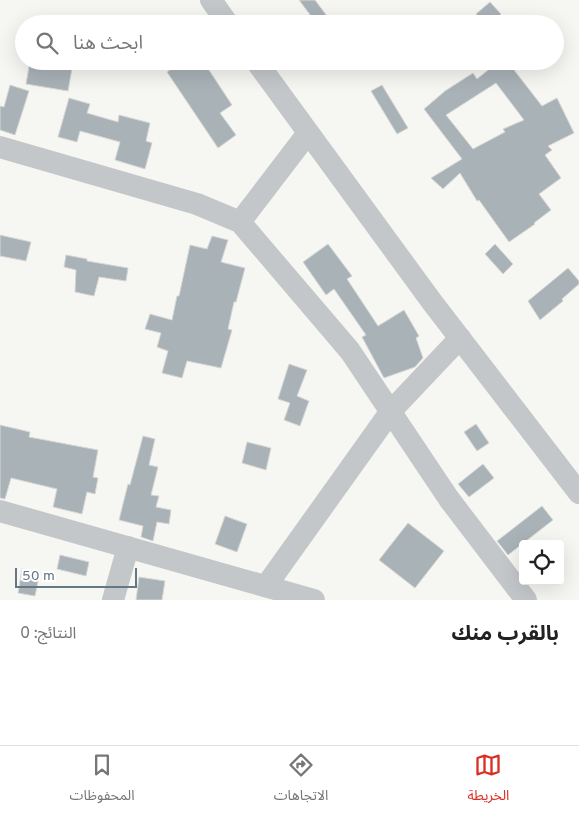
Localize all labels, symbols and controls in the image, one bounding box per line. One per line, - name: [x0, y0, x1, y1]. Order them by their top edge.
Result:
- search box: [15, 15, 564, 70]
- icon: search: [33, 29, 61, 57]
- text: ابحث هنا: [73, 32, 143, 56]
- map controls: [519, 540, 564, 585]
- button: locate: [519, 540, 564, 585]
- scale bar: [15, 565, 138, 588]
- text: 50 m: [22, 568, 55, 585]
- text: بالقرب منك: [451, 621, 559, 648]
- text: النتائج: 0: [20, 624, 76, 644]
- tab: المحفوظات: [70, 751, 135, 810]
- tab: الاتجاهات: [274, 751, 328, 810]
- tab: الخريطة: [467, 751, 509, 810]

